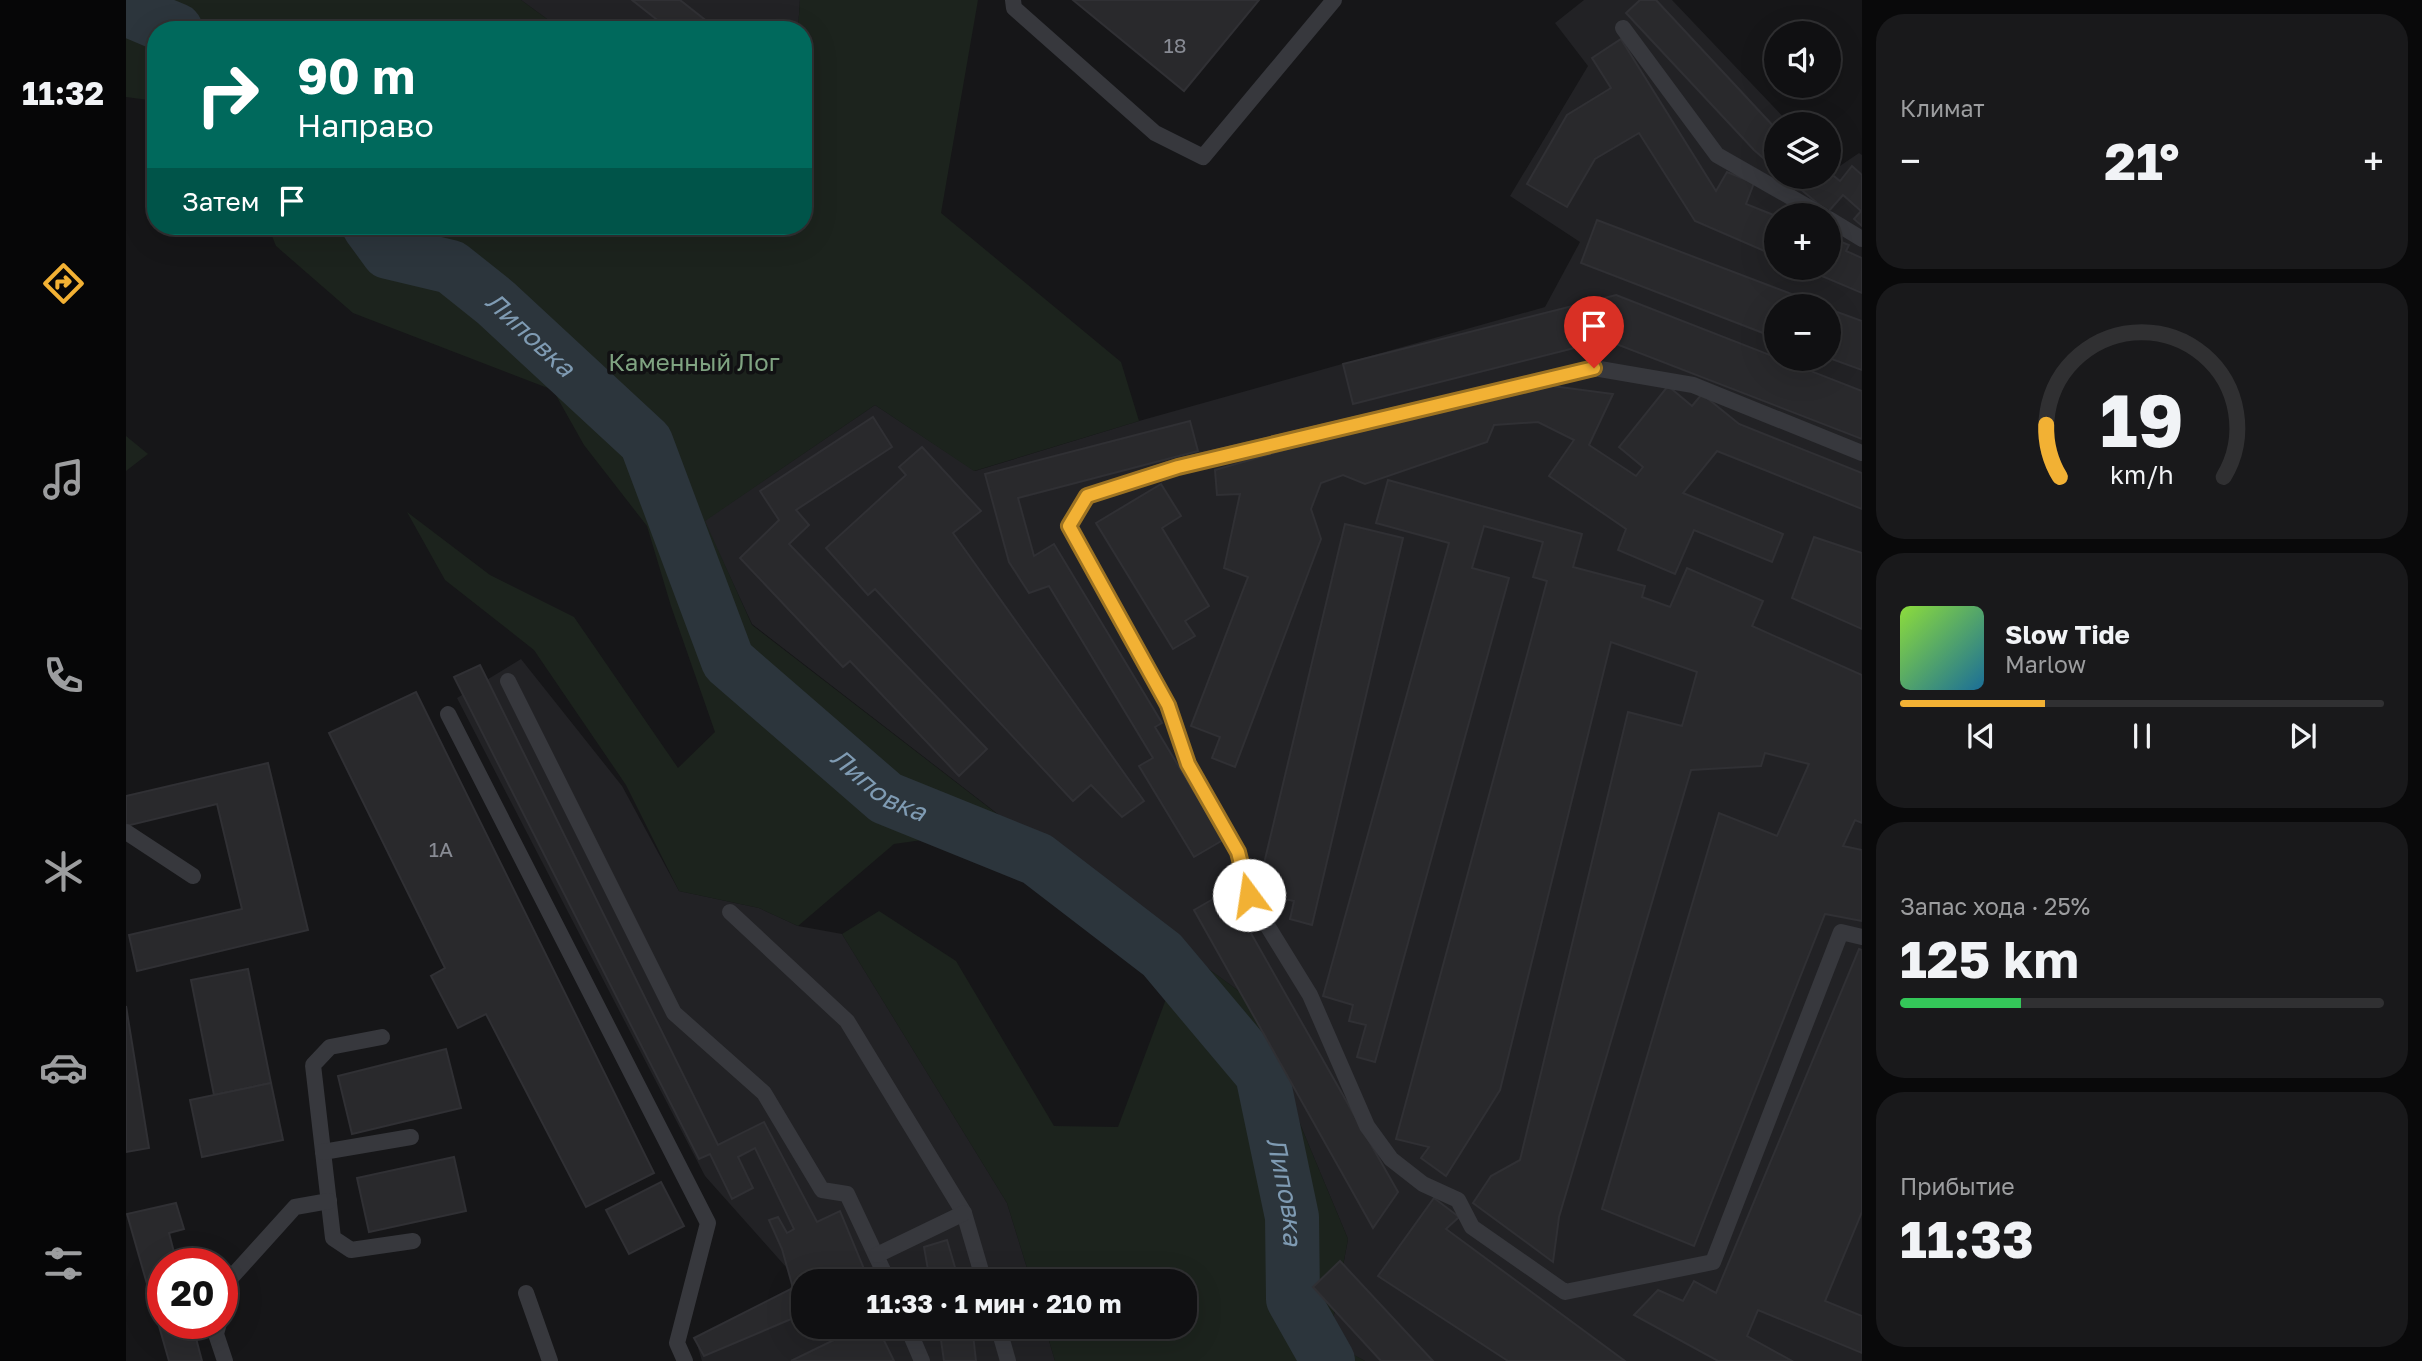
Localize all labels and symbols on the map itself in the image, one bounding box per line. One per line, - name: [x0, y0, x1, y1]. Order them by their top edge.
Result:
- house number: 18: [1164, 32, 1187, 58]
- water label: Липовка: [480, 285, 582, 384]
- pin: [1564, 296, 1624, 368]
- park label: Каменный Лог: [608, 347, 780, 376]
- water label: Липовка: [825, 741, 932, 828]
- house number: 1А: [429, 836, 453, 862]
- position arrow: [1212, 858, 1286, 932]
- water label: Липовка: [1261, 1134, 1308, 1247]
- speed limit sign: 20: [147, 1248, 238, 1339]

